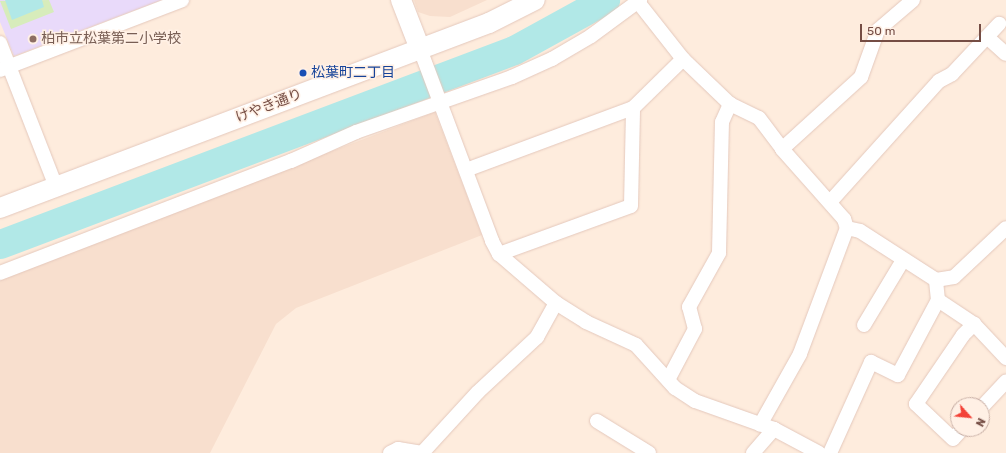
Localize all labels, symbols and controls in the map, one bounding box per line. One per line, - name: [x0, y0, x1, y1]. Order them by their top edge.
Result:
- scale bar: [862, 16, 983, 42]
- text: 50 m: [867, 24, 895, 38]
- place label: 柏市立松葉第二小学校: [41, 31, 181, 47]
- marker: 柏市立松葉第二小学校: [28, 34, 38, 44]
- place label: 松葉町二丁目: [311, 65, 395, 81]
- marker: 松葉町二丁目: [298, 68, 308, 78]
- street label: けやき通り: [233, 86, 305, 126]
- north arrow: [950, 397, 990, 437]
- text: N: [973, 416, 988, 429]

